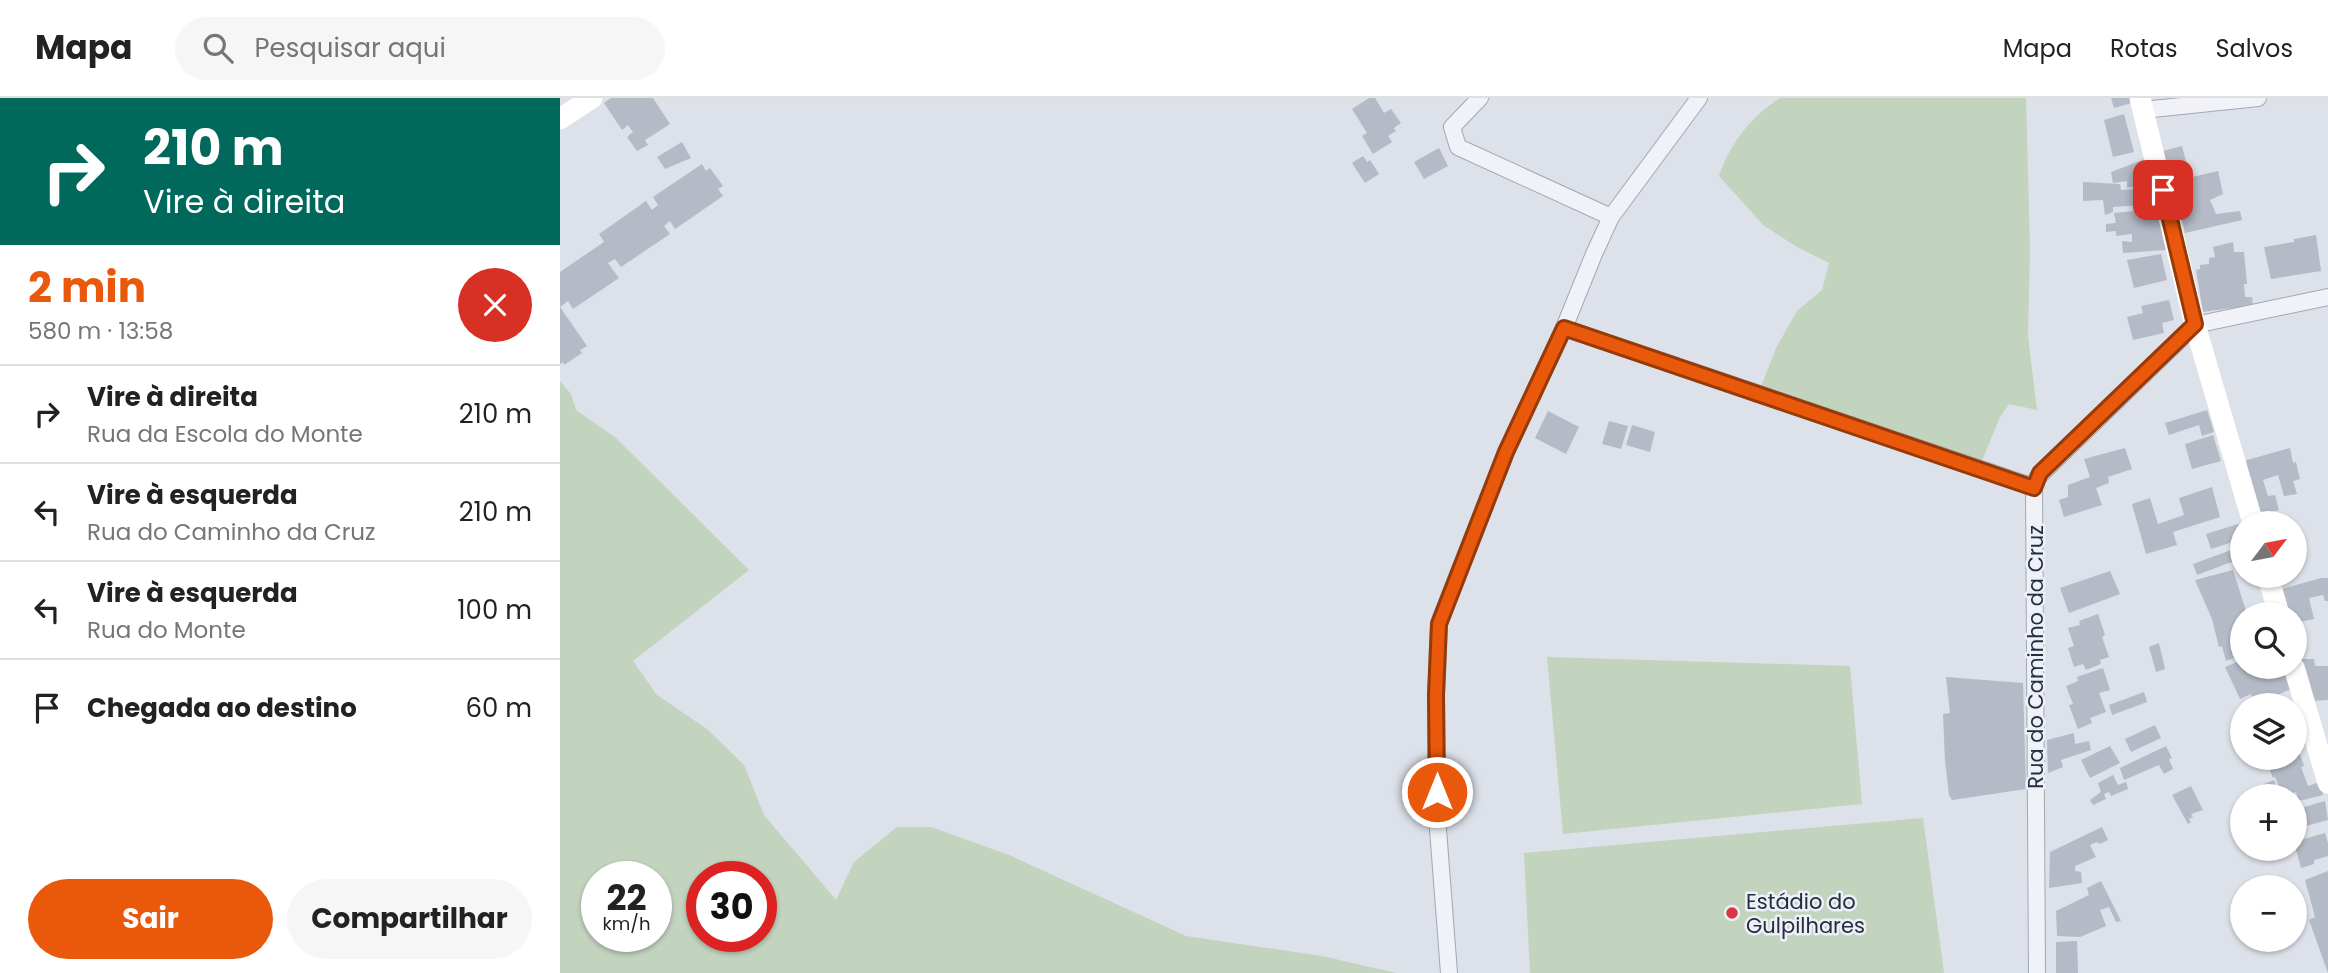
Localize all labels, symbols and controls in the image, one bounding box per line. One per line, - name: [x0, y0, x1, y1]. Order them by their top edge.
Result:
- search box: [175, 17, 665, 80]
- text: Mapa: [35, 24, 133, 71]
- icon: search: [199, 29, 237, 67]
- text: Pesquisar aqui: [255, 30, 446, 66]
- text: Mapa: [2003, 32, 2072, 65]
- text: Rotas: [2110, 32, 2177, 65]
- text: Salvos: [2215, 32, 2293, 65]
- text: 210 m: [143, 114, 284, 182]
- icon: right: [28, 126, 119, 217]
- pin: [2133, 160, 2193, 220]
- icon: arrive: [2144, 171, 2182, 209]
- text: Vire à direita: [143, 179, 345, 224]
- text: 2 min: [28, 258, 146, 317]
- button: close: [458, 268, 532, 342]
- text: 580 m · 13:58: [28, 315, 173, 347]
- text: Vire à direita: [87, 379, 258, 415]
- icon: right: [28, 395, 66, 433]
- text: 210 m: [459, 396, 532, 432]
- text: Rua da Escola do Monte: [87, 418, 363, 450]
- text: Vire à esquerda: [87, 477, 298, 513]
- icon: left: [28, 493, 66, 531]
- text: 210 m: [459, 494, 532, 530]
- north arrow: [2230, 511, 2306, 588]
- map controls: [2230, 511, 2307, 952]
- text: Rua do Caminho da Cruz: [87, 516, 376, 548]
- street label: Rua do Caminho da Cruz: [2021, 525, 2050, 789]
- text: Vire à esquerda: [87, 575, 298, 611]
- icon: left: [28, 591, 66, 629]
- text: 100 m: [457, 592, 532, 628]
- button: search: [2230, 602, 2307, 679]
- text: Rua do Monte: [87, 614, 246, 646]
- icon: arrive: [28, 689, 66, 727]
- text: Chegada ao destino: [87, 690, 357, 726]
- text: 60 m: [465, 690, 532, 726]
- button: layers: [2230, 693, 2307, 770]
- position arrow: [1400, 755, 1474, 829]
- button: +: [2230, 784, 2307, 861]
- speed limit sign: 30: [686, 861, 777, 952]
- text: 22: [607, 873, 646, 922]
- button: −: [2230, 875, 2307, 952]
- button: Sair: [28, 879, 273, 959]
- button: Compartilhar: [287, 879, 532, 959]
- place label: Estádio do Gulpilhares: [1746, 887, 1865, 940]
- marker: Estádio do Gulpilhares: [1724, 905, 1740, 921]
- text: km/h: [603, 911, 650, 936]

